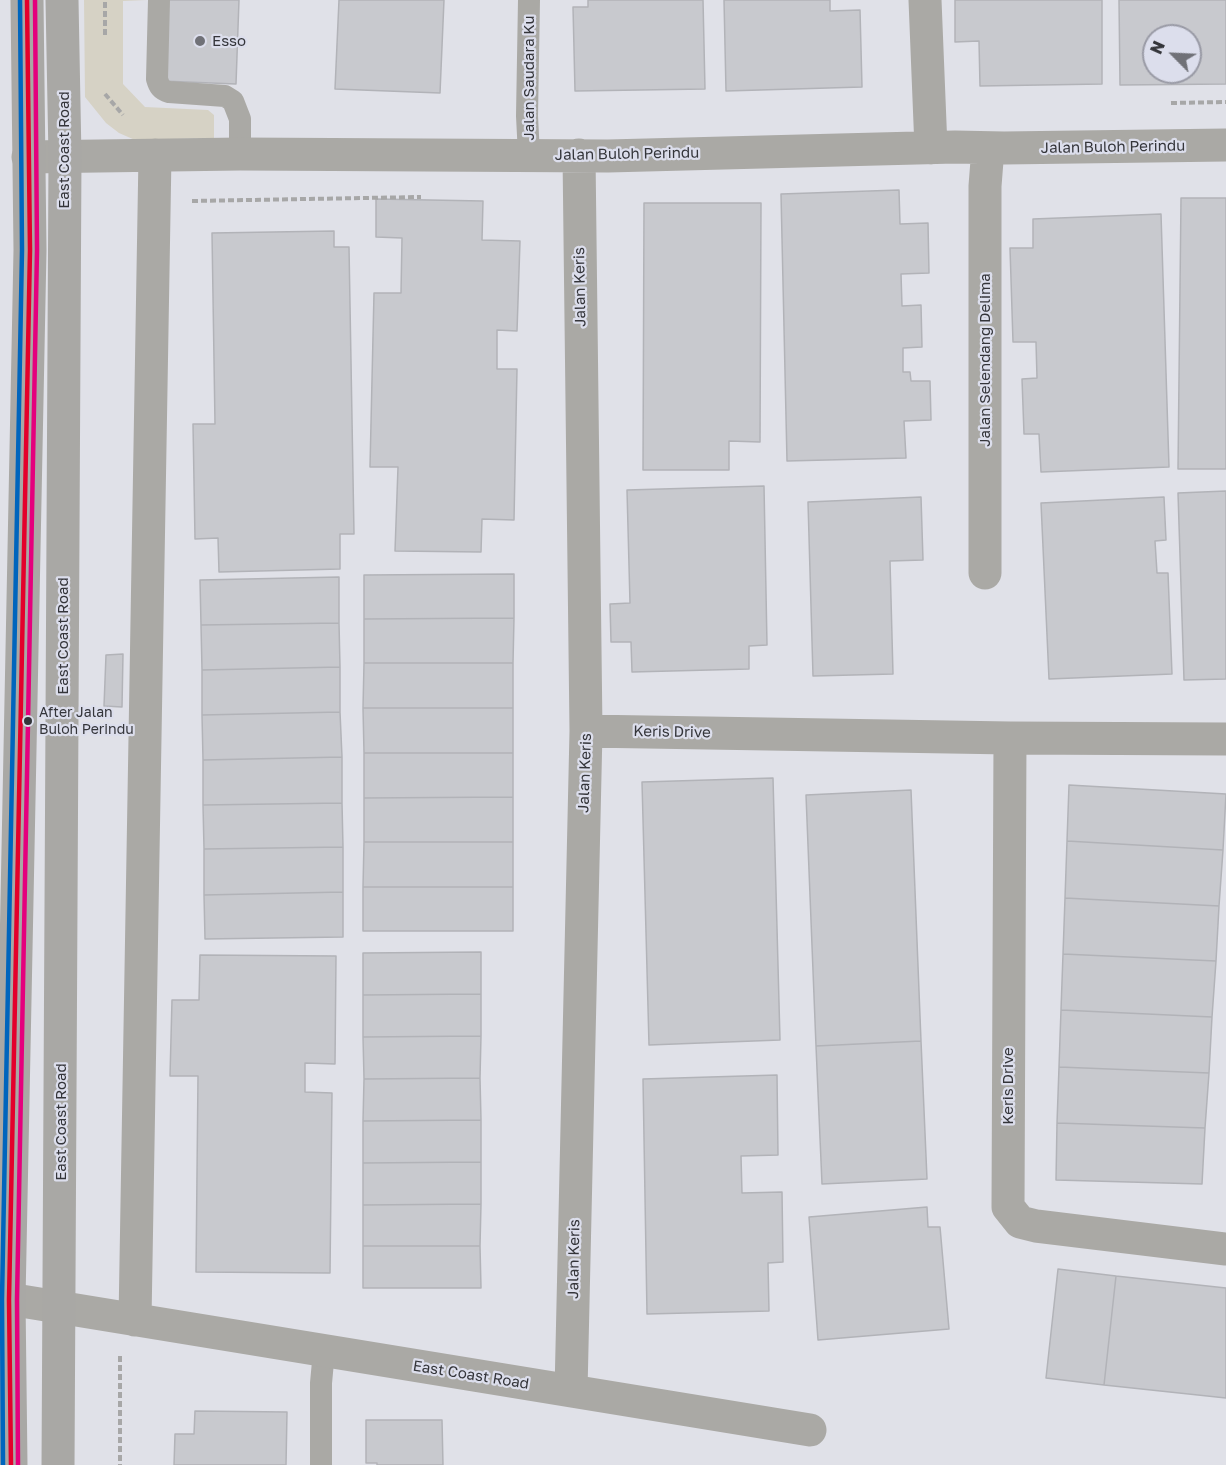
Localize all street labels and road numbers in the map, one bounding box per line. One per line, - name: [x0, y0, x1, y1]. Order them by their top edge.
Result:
- street label: Jalan Saudara Ku: [520, 16, 538, 140]
- street label: East Coast Road: [55, 91, 73, 209]
- street label: Jalan Buloh Perindu: [1041, 137, 1185, 157]
- street label: Jalan Buloh Perindu: [555, 144, 699, 164]
- street label: Jalan Keris: [570, 247, 590, 327]
- street label: Jalan Selendang Delima: [976, 273, 994, 447]
- street label: East Coast Road: [54, 577, 72, 695]
- street label: Keris Drive: [633, 722, 711, 742]
- street label: Jalan Keris: [575, 733, 595, 813]
- street label: Keris Drive: [999, 1047, 1017, 1125]
- street label: East Coast Road: [52, 1063, 70, 1181]
- street label: Jalan Keris: [564, 1219, 584, 1299]
- street label: East Coast Road: [412, 1357, 530, 1393]

